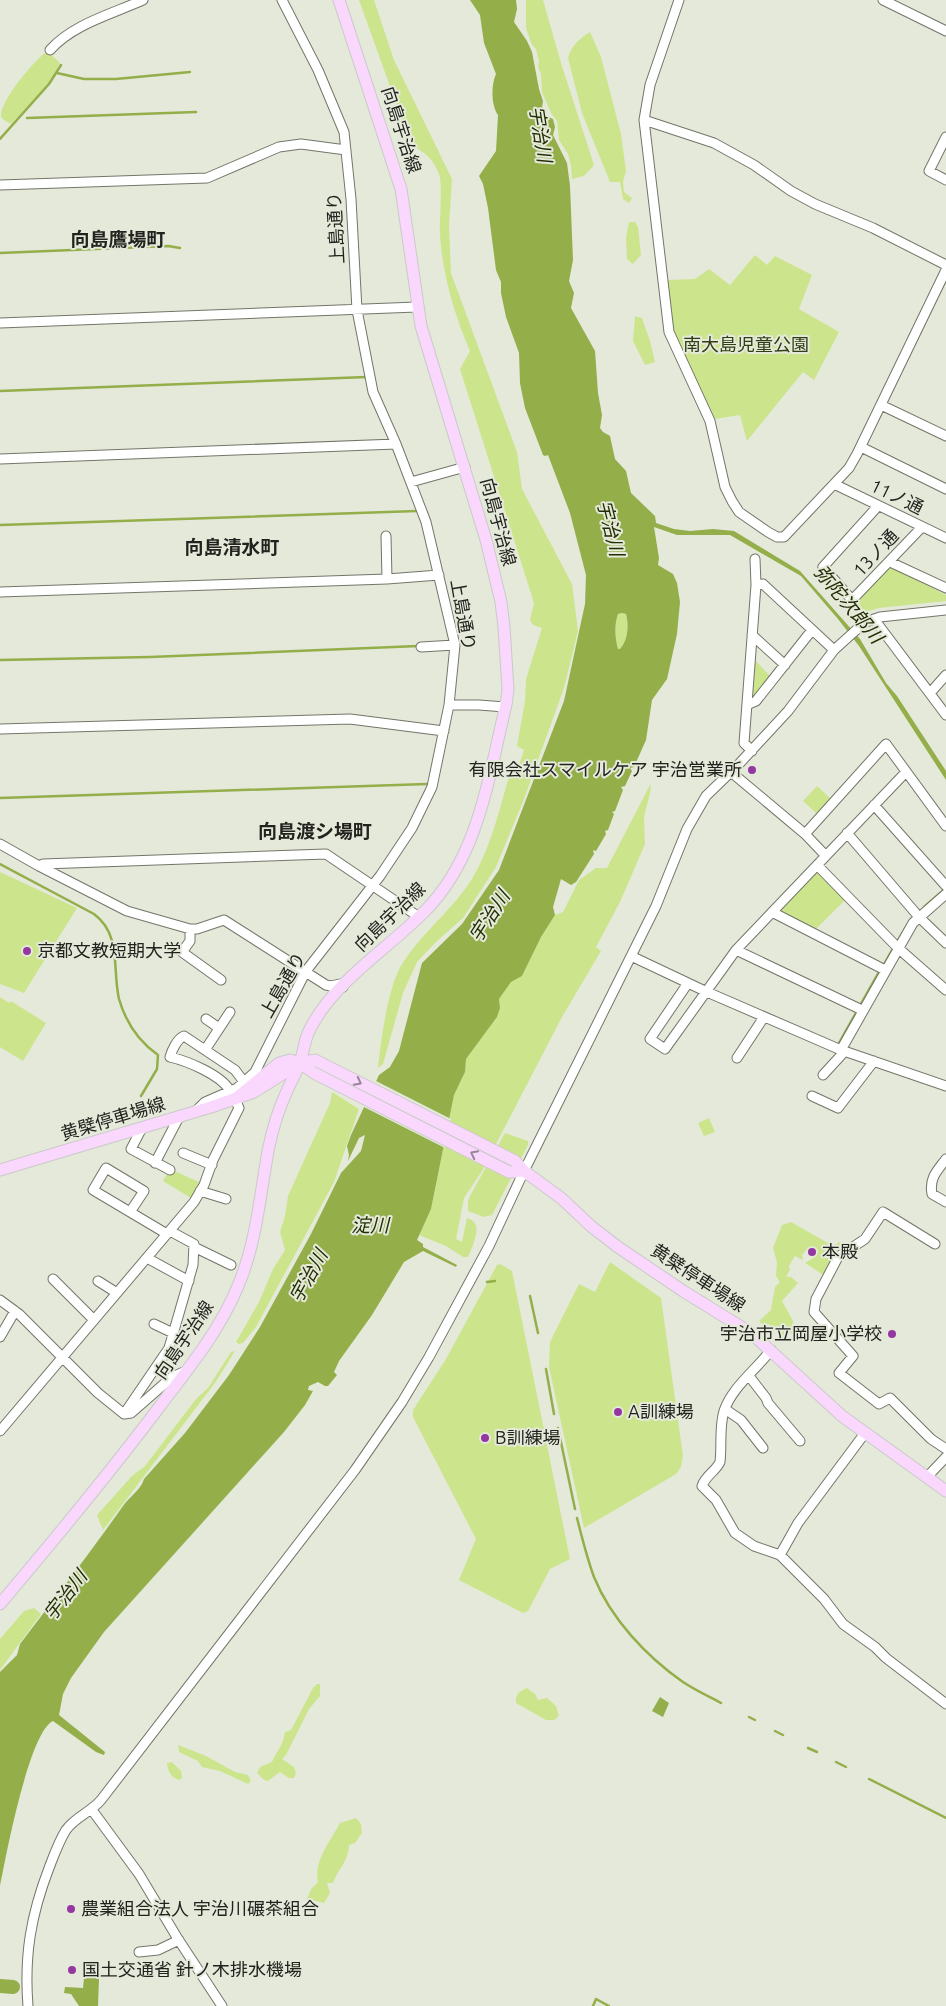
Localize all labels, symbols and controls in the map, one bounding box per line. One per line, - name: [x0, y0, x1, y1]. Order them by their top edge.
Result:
- street label: 向島宇治線: [379, 84, 425, 176]
- water label: 宇治川: [526, 104, 557, 166]
- street label: 上島通り: [323, 192, 347, 265]
- district label: 向島鷹場町: [70, 228, 166, 250]
- park label: 南大島児童公園: [683, 334, 809, 354]
- street label: 11ノ通: [868, 475, 927, 517]
- street label: 向島宇治線: [478, 476, 520, 568]
- water label: 宇治川: [593, 498, 629, 560]
- street label: 13ノ通: [849, 525, 902, 580]
- district label: 向島清水町: [184, 536, 280, 558]
- water label: 弥陀次郎川: [810, 561, 889, 649]
- street label: 上島通り: [448, 578, 480, 652]
- place label: 有限会社スマイルケア 宇治営業所: [468, 759, 742, 779]
- marker: 有限会社スマイルケア 宇治営業所: [746, 764, 758, 776]
- district label: 向島渡シ場町: [258, 820, 372, 842]
- street label: 向島宇治線: [350, 878, 429, 955]
- water label: 宇治川: [464, 884, 515, 946]
- place label: 京都文教短期大学: [37, 940, 181, 960]
- marker: 京都文教短期大学: [21, 945, 33, 957]
- street label: 上島通り: [255, 948, 309, 1021]
- one-way arrow: [353, 1076, 362, 1086]
- street label: 黄檗停車場線: [58, 1093, 167, 1143]
- one-way arrow: [470, 1150, 479, 1160]
- water label: 淀川: [351, 1214, 391, 1236]
- street label: 黄檗停車場線: [648, 1239, 749, 1315]
- place label: 本殿: [822, 1241, 858, 1261]
- water label: 宇治川: [285, 1244, 332, 1306]
- marker: 本殿: [806, 1246, 818, 1258]
- street label: 向島宇治線: [150, 1297, 217, 1382]
- place label: 宇治市立岡屋小学校: [720, 1323, 882, 1343]
- marker: 宇治市立岡屋小学校: [886, 1328, 898, 1340]
- place label: A訓練場: [628, 1401, 694, 1421]
- marker: A訓練場: [612, 1406, 624, 1418]
- place label: B訓練場: [495, 1427, 560, 1447]
- marker: B訓練場: [479, 1432, 491, 1444]
- water label: 宇治川: [39, 1564, 92, 1624]
- place label: 農業組合法人 宇治川碾茶組合: [81, 1898, 319, 1918]
- marker: 農業組合法人 宇治川碾茶組合: [65, 1903, 77, 1915]
- place label: 国土交通省 針ノ木排水機場: [82, 1959, 302, 1979]
- marker: 国土交通省 針ノ木排水機場: [66, 1964, 78, 1976]

